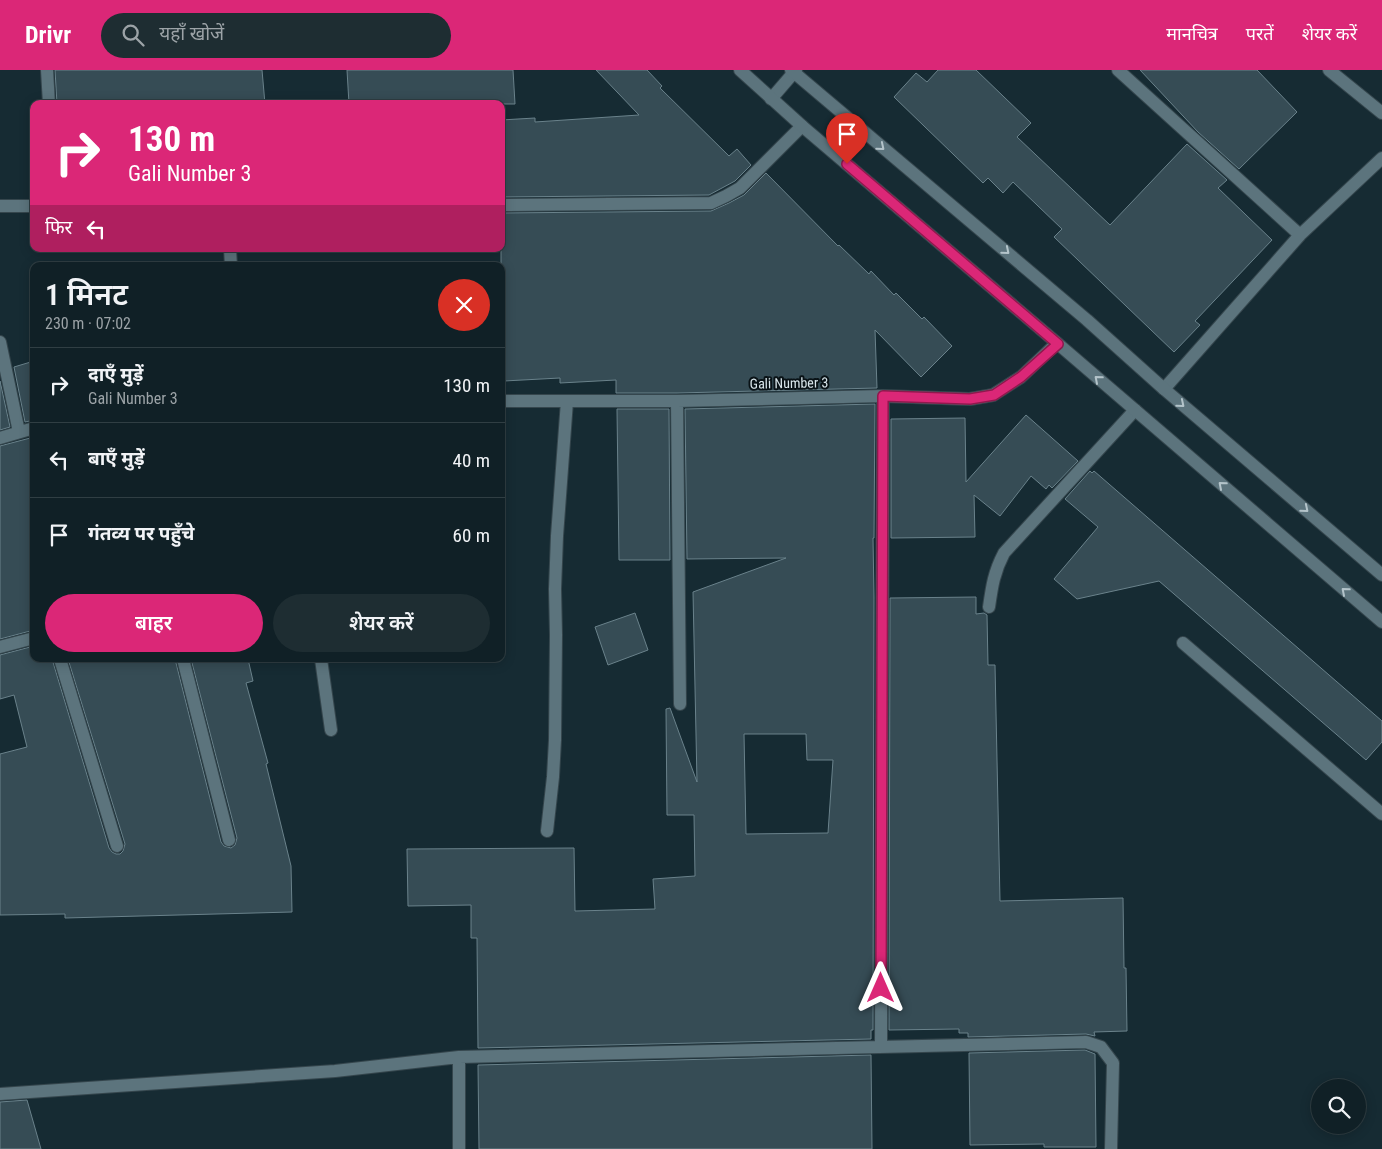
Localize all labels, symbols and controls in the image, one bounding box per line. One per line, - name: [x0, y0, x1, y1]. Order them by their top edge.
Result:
- search box: [101, 13, 451, 58]
- text: Drivr: [25, 21, 71, 49]
- icon: search: [119, 21, 147, 49]
- text: यहाँ खोजें: [159, 22, 224, 45]
- text: मानचित्र: [1166, 23, 1218, 44]
- text: परतें: [1246, 23, 1274, 44]
- text: शेयर करें: [1302, 23, 1357, 44]
- pin: [826, 113, 868, 164]
- text: 130 m: [128, 119, 215, 160]
- icon: right: [45, 120, 110, 185]
- icon: arrive: [833, 120, 861, 148]
- one-way arrow: [876, 141, 885, 150]
- text: Gali Number 3: [128, 161, 251, 186]
- icon: left: [82, 215, 110, 243]
- text: फिर: [45, 216, 72, 239]
- one-way arrow: [1000, 246, 1009, 255]
- text: 1 मिनट: [45, 277, 128, 312]
- button: close: [438, 279, 490, 331]
- text: 230 m · 07:02: [45, 314, 131, 333]
- text: दाएँ मुड़ें: [88, 363, 143, 386]
- icon: right: [45, 371, 73, 399]
- text: 130 m: [443, 374, 490, 397]
- street label: Gali Number 3: [750, 374, 828, 392]
- one-way arrow: [1095, 376, 1104, 385]
- text: Gali Number 3: [88, 389, 178, 408]
- one-way arrow: [1176, 398, 1185, 407]
- icon: left: [45, 446, 73, 474]
- text: बाएँ मुड़ें: [88, 447, 144, 470]
- text: 40 m: [453, 449, 490, 472]
- one-way arrow: [1218, 481, 1227, 490]
- one-way arrow: [1299, 503, 1308, 512]
- icon: arrive: [45, 521, 73, 549]
- text: गंतव्य पर पहुँचे: [88, 522, 194, 545]
- text: 60 m: [453, 524, 490, 547]
- one-way arrow: [1342, 588, 1351, 596]
- button: बाहर: [45, 594, 263, 652]
- button: शेयर करें: [273, 594, 490, 652]
- position arrow: [854, 961, 906, 1013]
- map controls: [1311, 1079, 1366, 1134]
- button: search: [1311, 1079, 1366, 1134]

